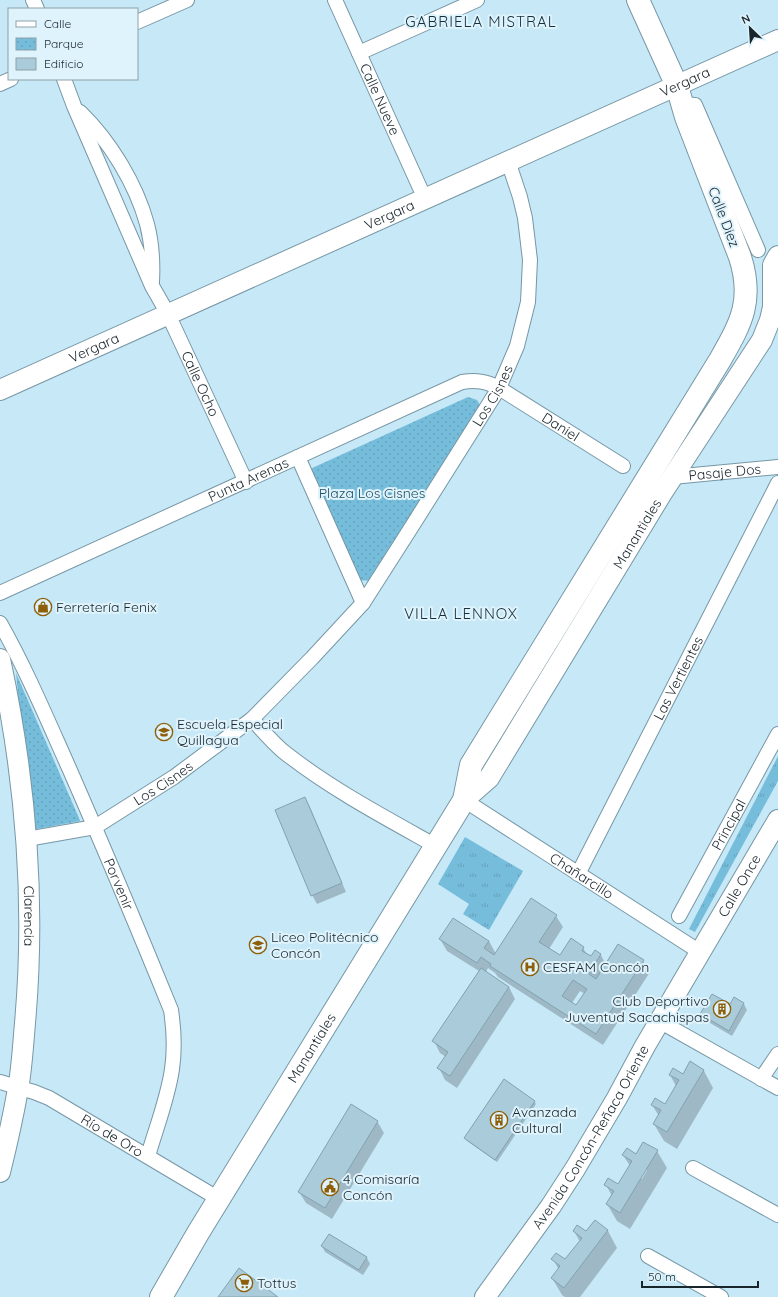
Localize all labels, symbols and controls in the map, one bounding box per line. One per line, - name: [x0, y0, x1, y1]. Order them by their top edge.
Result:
- legend: [8, 8, 138, 80]
- north arrow: [730, 8, 770, 48]
- text: N: [739, 11, 752, 27]
- district label: GABRIELA MISTRAL: [405, 12, 557, 31]
- text: Calle: [44, 16, 72, 31]
- text: Parque: [44, 36, 84, 51]
- text: Edificio: [44, 56, 84, 71]
- street label: Calle Nueve: [356, 61, 404, 138]
- street label: Vergara: [657, 63, 713, 101]
- street label: Calle Diez: [704, 184, 744, 250]
- street label: Vergara: [362, 196, 417, 234]
- street label: Vergara: [66, 329, 122, 367]
- street label: Calle Ocho: [177, 348, 223, 419]
- street label: Los Cisnes: [468, 362, 517, 430]
- street label: Daniel: [539, 408, 583, 445]
- street label: Punta Arenas: [205, 453, 291, 506]
- street label: Pasaje Dos: [688, 460, 762, 484]
- park label: Plaza Los Cisnes: [319, 484, 425, 502]
- street label: Manantiales: [609, 496, 665, 572]
- shop icon: Ferretería Fenix: [33, 597, 53, 617]
- place label: Ferretería Fenix: [56, 598, 157, 616]
- district label: VILLA LENNOX: [404, 604, 518, 623]
- street label: Las Vertientes: [649, 633, 707, 723]
- place label: Escuela Especial Quillagua: [177, 715, 283, 749]
- school or university icon: Escuela Especial Quillagua: [154, 722, 174, 742]
- street label: Los Cisnes: [130, 757, 196, 809]
- street label: Principal: [708, 796, 750, 853]
- street label: Chañarcillo: [546, 849, 617, 903]
- street label: Calle Once: [714, 851, 765, 920]
- street label: Porvenir: [100, 855, 138, 913]
- street label: Clarencia: [20, 885, 38, 946]
- place label: Liceo Politécnico Concón: [271, 928, 378, 962]
- school or university icon: Liceo Politécnico Concón: [248, 935, 268, 955]
- hospital icon: CESFAM Concón: [520, 957, 540, 977]
- place label: CESFAM Concón: [543, 958, 649, 976]
- place label: Club Deportivo Juventud Sacachispas: [564, 992, 709, 1026]
- building icon: Club Deportivo Juventud Sacachispas: [712, 999, 732, 1019]
- street label: Manantiales: [283, 1010, 340, 1086]
- street label: Avenida Concón-Reñaca Oriente: [528, 1042, 653, 1233]
- place label: Avanzada Cultural: [512, 1103, 577, 1137]
- street label: Río de Oro: [78, 1110, 146, 1161]
- building icon: Avanzada Cultural: [489, 1110, 509, 1130]
- place label: 4 Comisaría Concón: [343, 1170, 420, 1204]
- public building icon: 4 Comisaría Concón: [320, 1177, 340, 1197]
- scale bar: [642, 1263, 758, 1289]
- text: 50 m: [648, 1269, 676, 1284]
- supermarket icon: Tottus: [234, 1273, 254, 1293]
- place label: Tottus: [257, 1274, 296, 1292]

